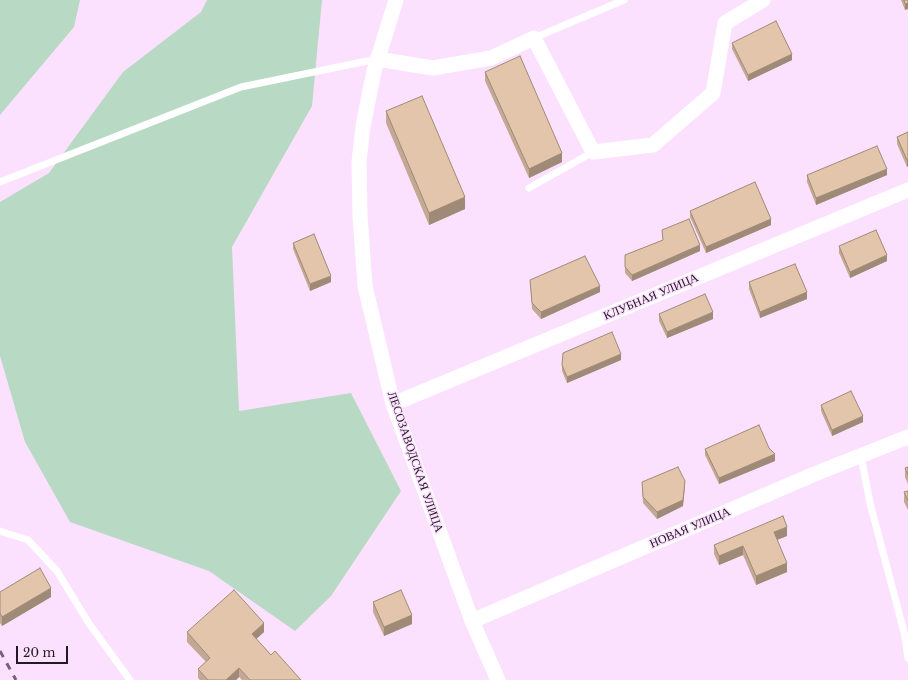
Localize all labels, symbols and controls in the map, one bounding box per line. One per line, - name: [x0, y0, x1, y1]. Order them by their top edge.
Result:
- street label: КЛУБНАЯ УЛИЦА: [601, 271, 701, 323]
- street label: ЛЕСОЗАВОДСКАЯ УЛИЦА: [384, 389, 446, 535]
- street label: НОВАЯ УЛИЦА: [648, 505, 732, 551]
- scale bar: [18, 638, 70, 664]
- text: 20 m: [23, 645, 55, 660]

